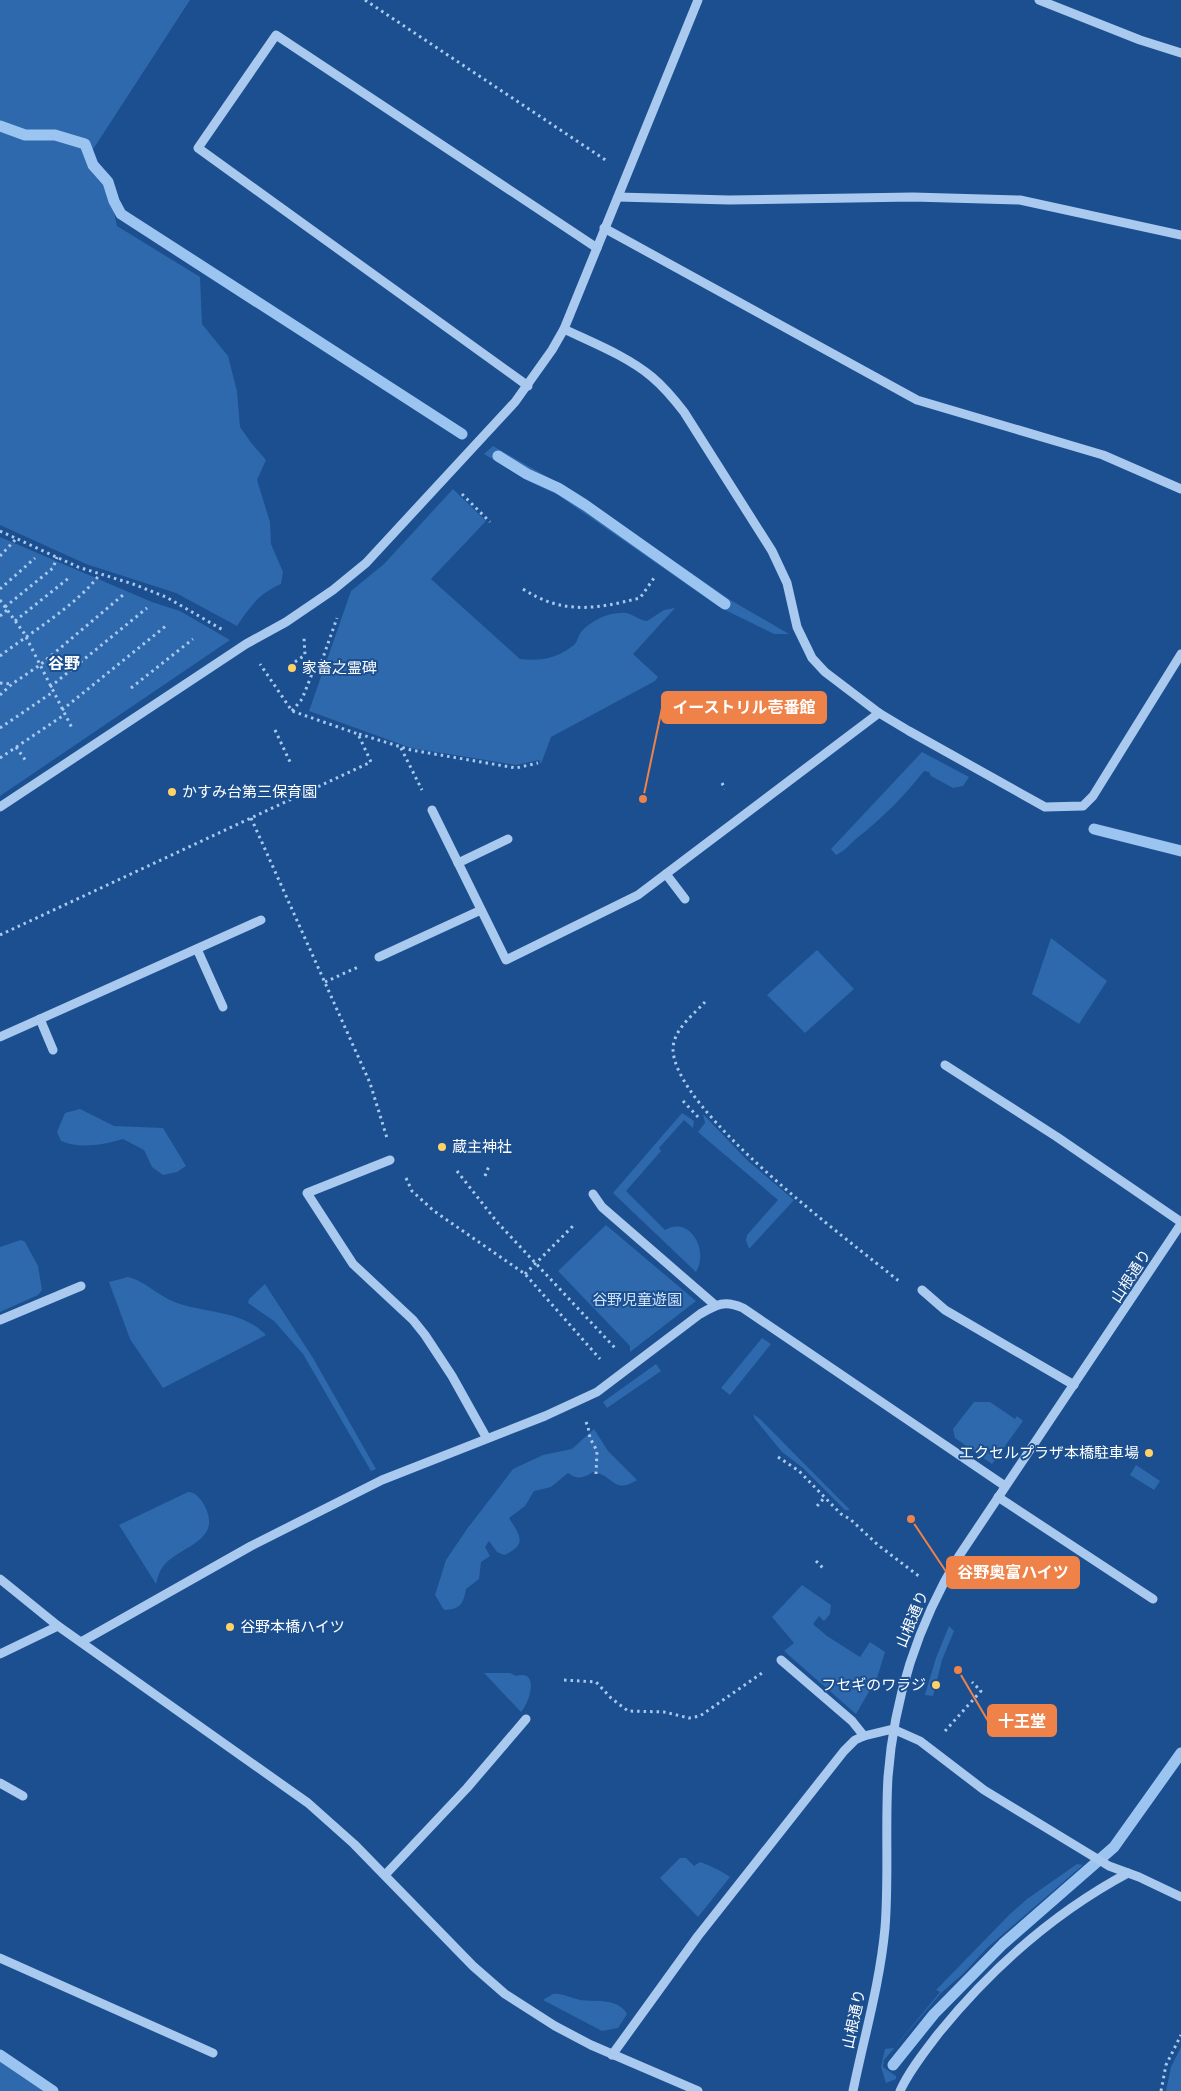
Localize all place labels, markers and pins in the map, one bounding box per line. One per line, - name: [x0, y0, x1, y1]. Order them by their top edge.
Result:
- place label: 家畜之霊碑: [302, 659, 377, 677]
- marker: 家畜之霊碑: [286, 662, 298, 674]
- callout: イーストリル壱番館: [662, 692, 826, 723]
- place label: かすみ台第三保育園: [182, 783, 317, 801]
- marker: かすみ台第三保育園: [166, 786, 178, 798]
- place label: 蔵主神社: [452, 1138, 512, 1156]
- marker: 蔵主神社: [436, 1141, 448, 1153]
- place label: エクセルプラザ本橋駐車場: [959, 1444, 1139, 1462]
- marker: エクセルプラザ本橋駐車場: [1143, 1447, 1155, 1459]
- callout: 谷野奥富ハイツ: [947, 1557, 1079, 1588]
- place label: 谷野本橋ハイツ: [240, 1618, 345, 1636]
- marker: 谷野本橋ハイツ: [224, 1621, 236, 1633]
- place label: フセギのワラジ: [821, 1676, 926, 1694]
- marker: フセギのワラジ: [930, 1679, 942, 1691]
- callout: 十王堂: [988, 1705, 1056, 1736]

